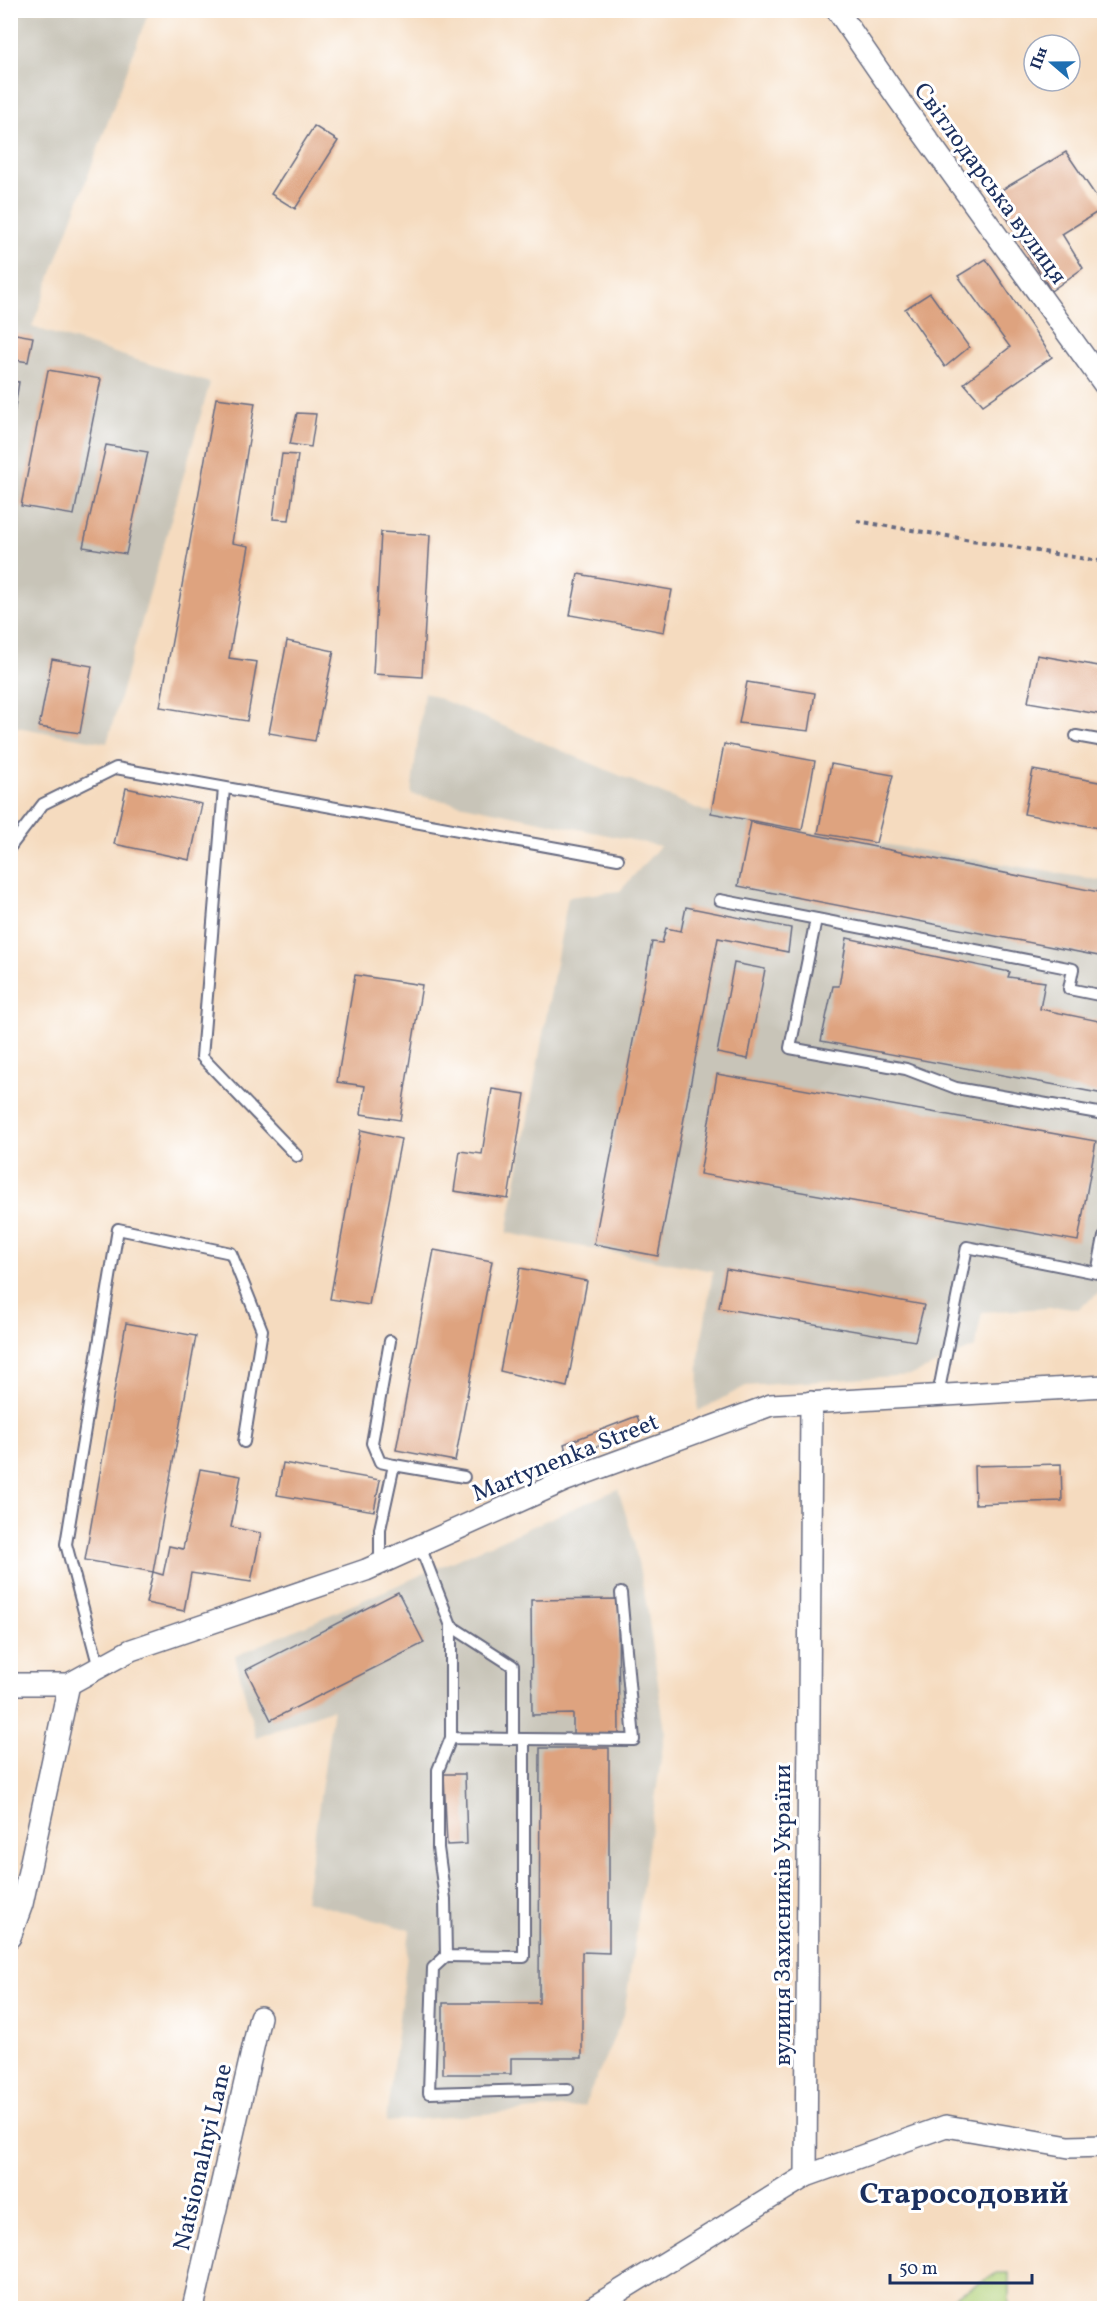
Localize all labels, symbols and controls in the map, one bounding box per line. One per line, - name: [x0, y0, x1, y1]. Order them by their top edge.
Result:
- north arrow: [1022, 33, 1082, 93]
- text: Пн: [1026, 44, 1054, 73]
- street label: Світлодарська вулиця: [904, 76, 1074, 292]
- street label: Martynenka Street: [467, 1406, 664, 1512]
- street label: вулиця Захисників України: [767, 1764, 801, 2066]
- street label: Natsionalnyi Lane: [166, 2061, 242, 2254]
- district label: Старосодовий: [859, 2174, 1069, 2216]
- scale bar: [890, 2247, 1032, 2285]
- text: 50 m: [899, 2257, 938, 2282]

